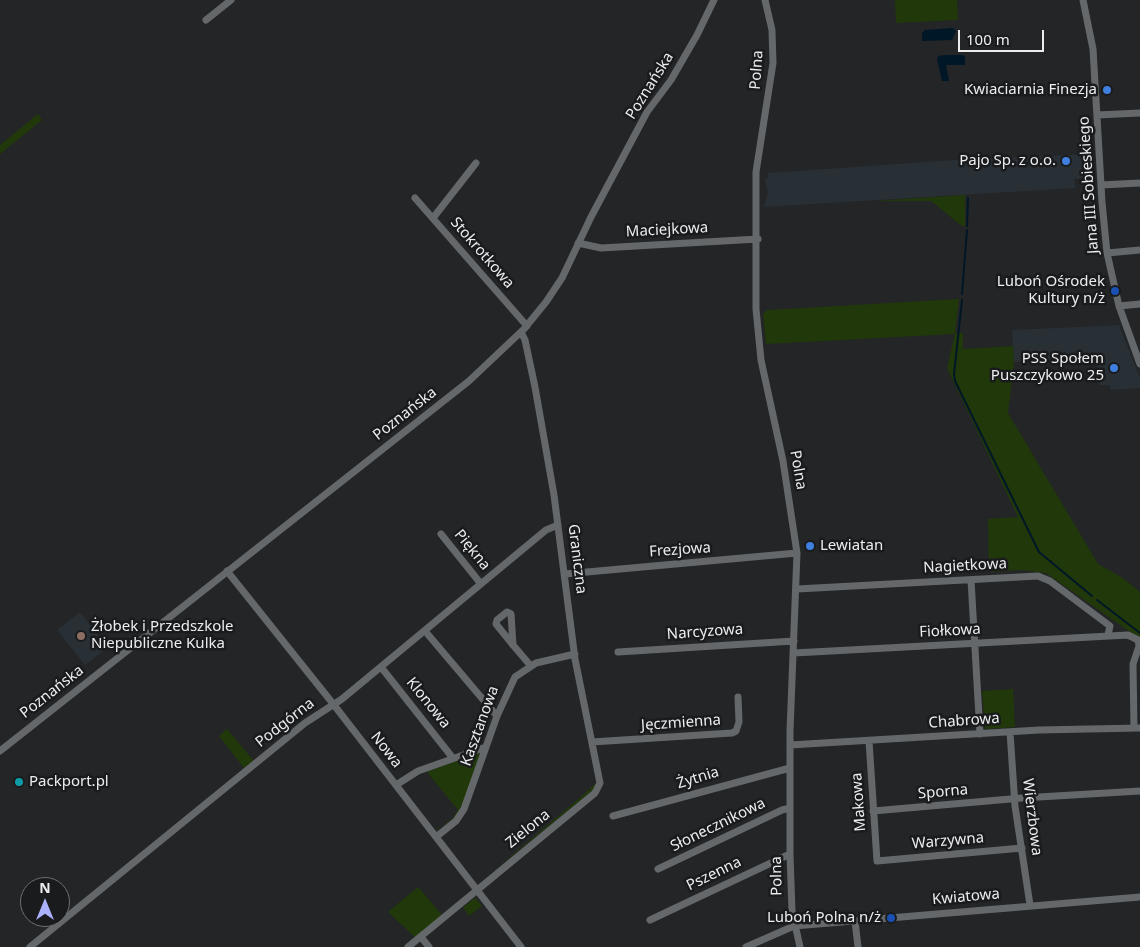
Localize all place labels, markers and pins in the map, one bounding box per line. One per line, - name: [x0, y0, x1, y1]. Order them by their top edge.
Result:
- place label: Kwiaciarnia Finezja: [964, 81, 1097, 99]
- marker: Kwiaciarnia Finezja: [1101, 84, 1113, 96]
- place label: Pajo Sp. z o.o.: [959, 152, 1056, 170]
- marker: Pajo Sp. z o.o.: [1060, 155, 1072, 167]
- place label: Luboń Ośrodek Kultury n/ż: [997, 273, 1105, 308]
- marker: Luboń Ośrodek Kultury n/ż: [1109, 285, 1121, 297]
- place label: PSS Społem Puszczykowo 25: [991, 350, 1104, 385]
- marker: PSS Społem Puszczykowo 25: [1108, 362, 1120, 374]
- place label: Lewiatan: [820, 537, 883, 555]
- marker: Lewiatan: [804, 540, 816, 552]
- place label: Żłobek i Przedszkole Niepubliczne Kulka: [91, 618, 234, 653]
- marker: Żłobek i Przedszkole Niepubliczne Kulka: [75, 630, 87, 642]
- place label: Packport.pl: [29, 773, 109, 791]
- marker: Packport.pl: [13, 776, 25, 788]
- place label: Luboń Polna n/ż: [767, 909, 881, 927]
- marker: Luboń Polna n/ż: [885, 912, 897, 924]

